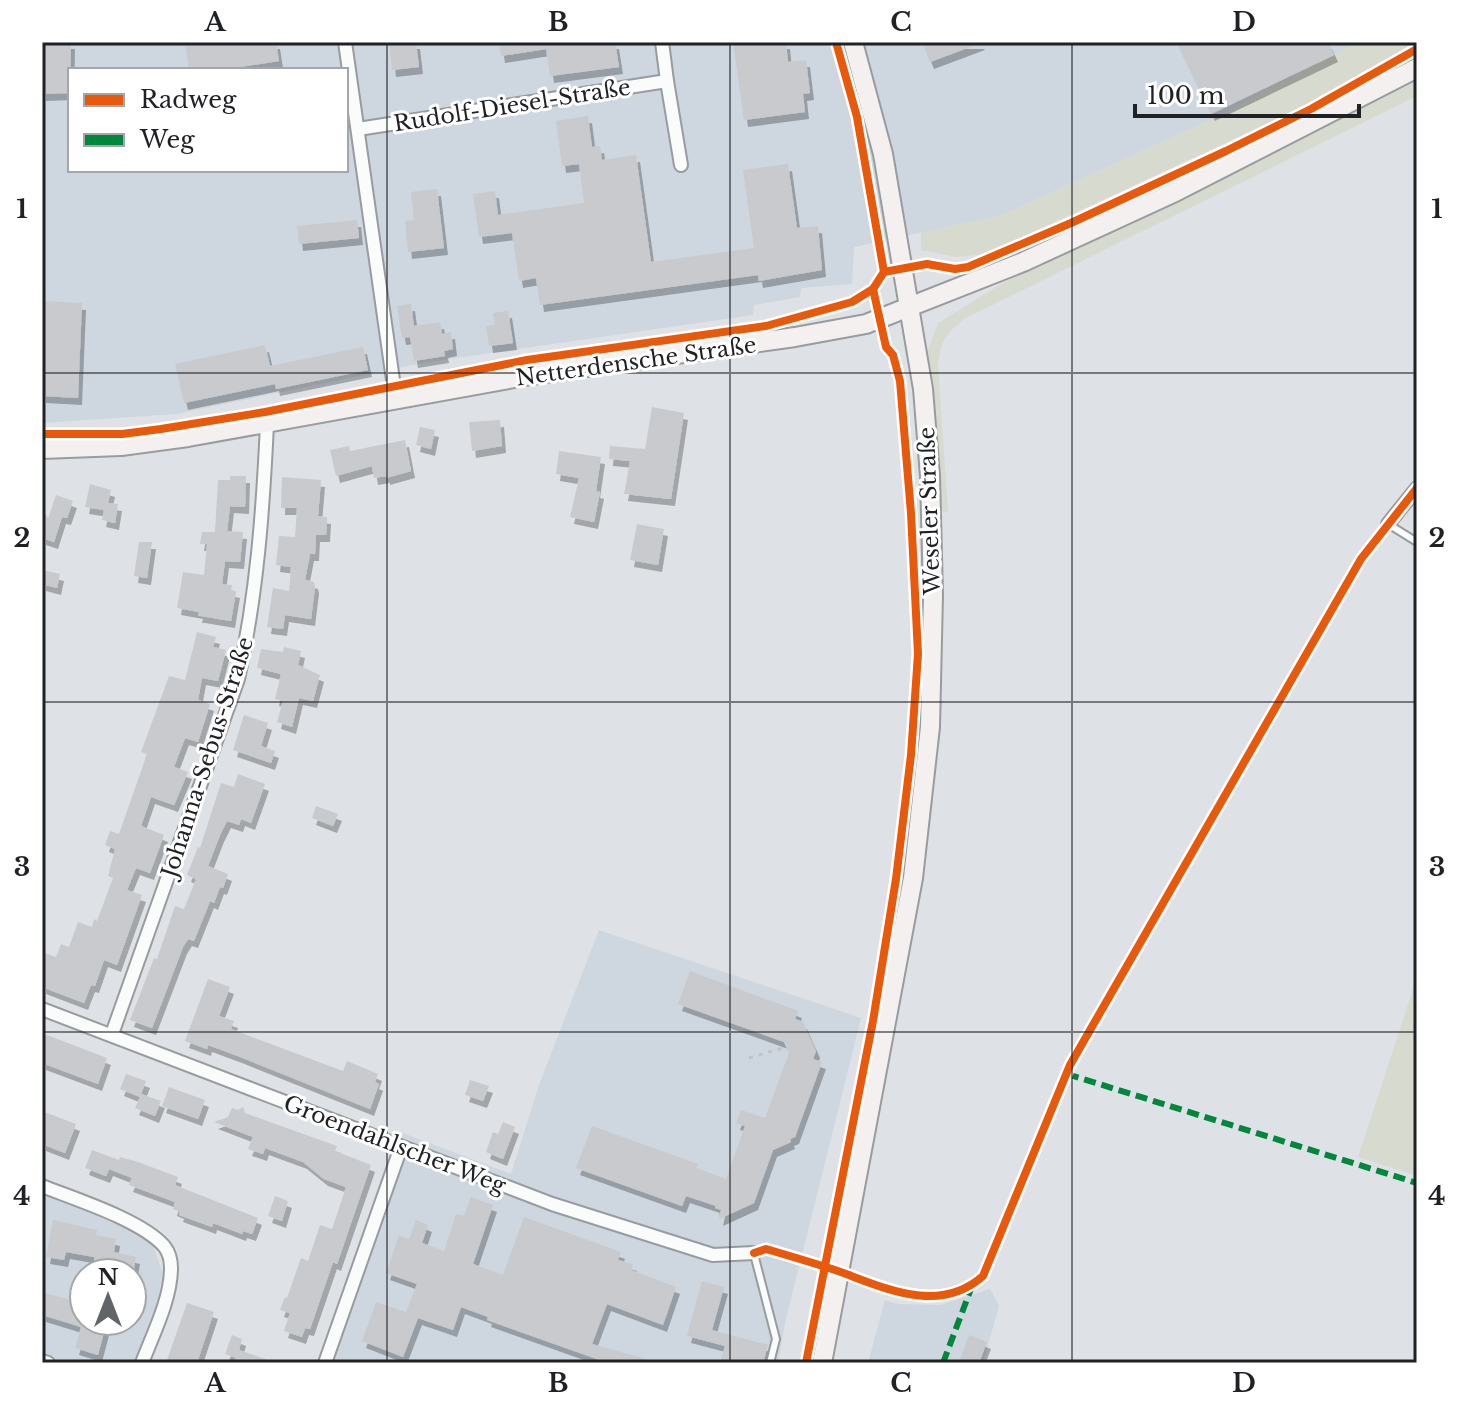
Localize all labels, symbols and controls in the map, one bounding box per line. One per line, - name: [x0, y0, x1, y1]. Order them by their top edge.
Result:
- text: A: [203, 6, 226, 38]
- text: B: [548, 6, 568, 38]
- text: C: [890, 6, 912, 38]
- text: D: [1232, 6, 1256, 38]
- legend: [68, 68, 348, 172]
- scale bar: [1135, 68, 1359, 118]
- street label: Rudolf-Diesel-Straße: [392, 73, 632, 138]
- text: 100 m: [1147, 81, 1225, 110]
- text: Radweg: [140, 85, 237, 114]
- text: Weg: [139, 125, 195, 154]
- text: 1: [16, 193, 28, 225]
- text: 1: [1431, 193, 1443, 225]
- street label: Netterdensche Straße: [514, 331, 758, 392]
- street label: Weseler Straße: [913, 427, 946, 596]
- text: 2: [14, 522, 30, 554]
- text: 2: [1429, 522, 1445, 554]
- street label: Johanna-Sebus-Straße: [155, 633, 259, 884]
- text: 3: [14, 851, 30, 883]
- text: 3: [1429, 851, 1445, 883]
- street label: Groendahlscher Weg: [280, 1090, 510, 1200]
- text: 4: [13, 1180, 31, 1212]
- text: 4: [1428, 1180, 1446, 1212]
- north arrow: [68, 1257, 148, 1337]
- text: N: [98, 1264, 119, 1291]
- text: A: [203, 1367, 226, 1399]
- text: B: [548, 1367, 568, 1399]
- text: C: [890, 1367, 912, 1399]
- text: D: [1232, 1367, 1256, 1399]

